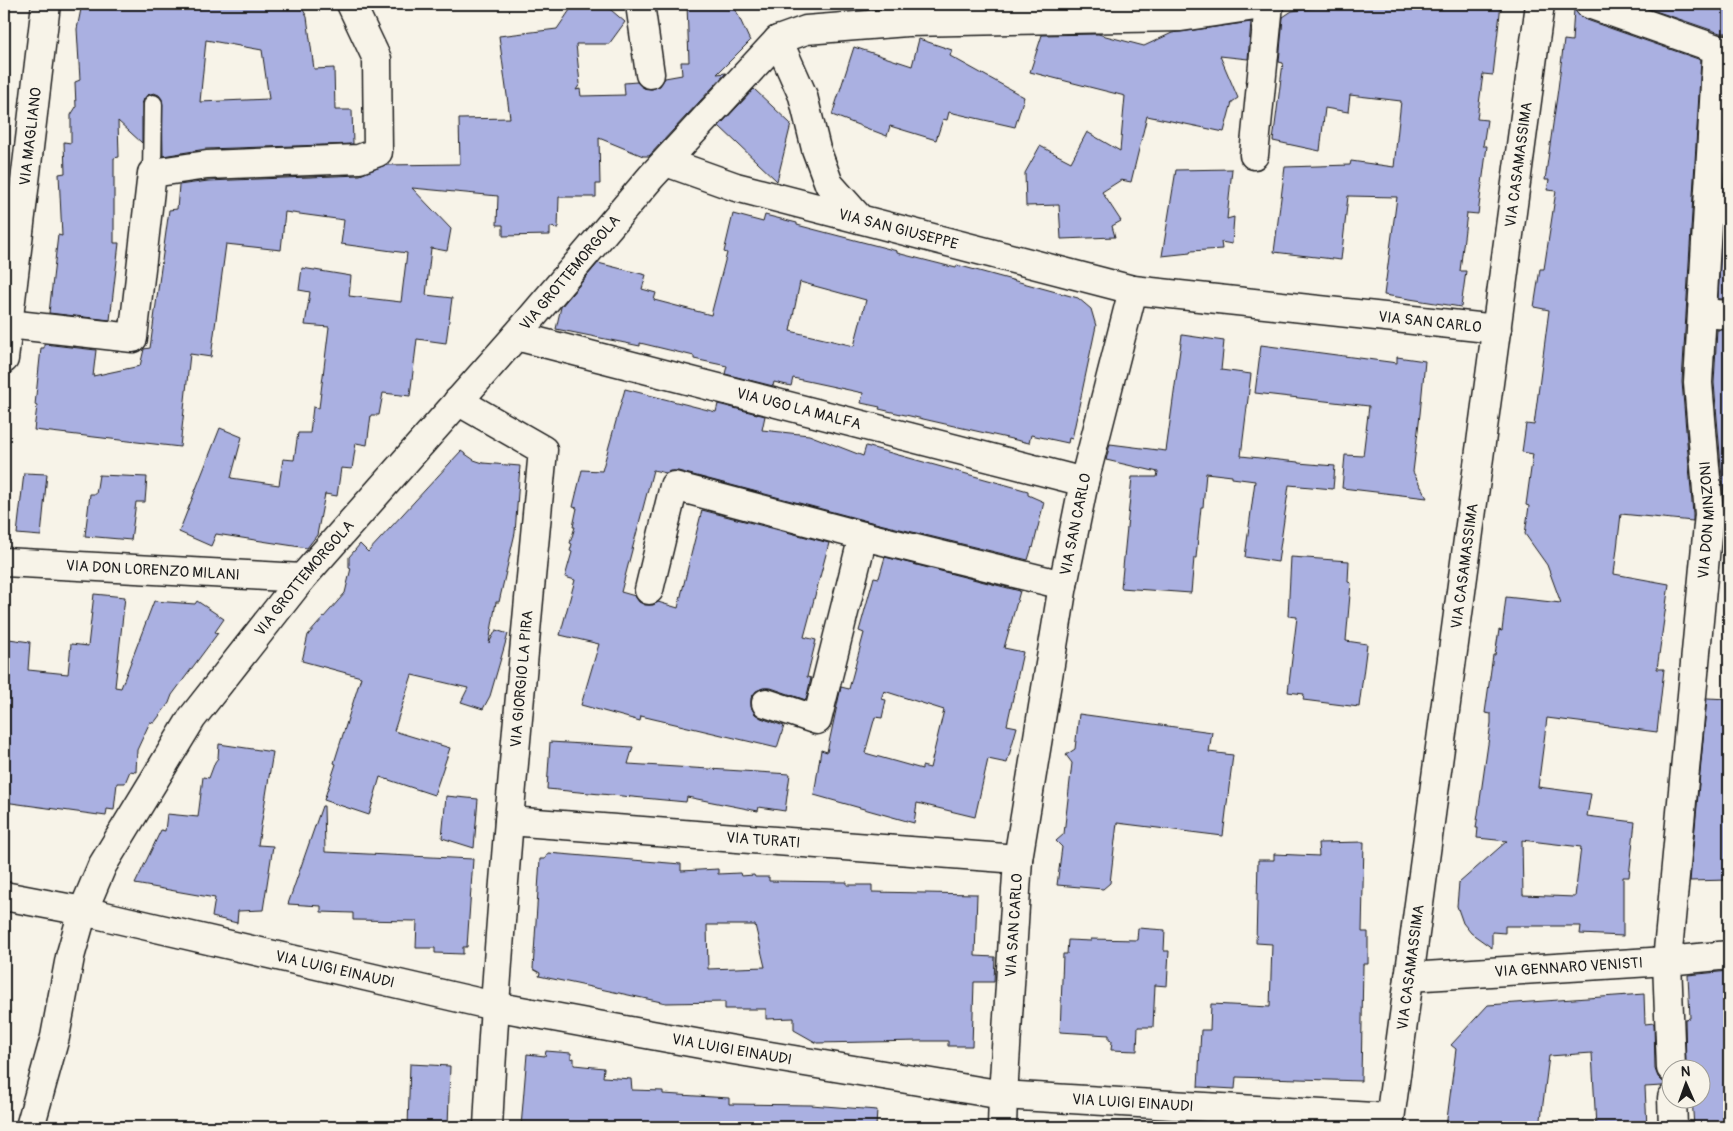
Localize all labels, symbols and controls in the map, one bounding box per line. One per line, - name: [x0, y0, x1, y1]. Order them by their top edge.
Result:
- street label: VIA MAGLIANO: [15, 86, 46, 187]
- street label: VIA CASAMASSIMA: [1501, 100, 1536, 229]
- street label: VIA SAN GIUSEPPE: [836, 204, 960, 254]
- street label: VIA GROTTEMORGOLA: [516, 211, 624, 334]
- street label: VIA SAN CARLO: [1377, 307, 1483, 337]
- street label: VIA UGO LA MALFA: [734, 384, 864, 434]
- street label: VIA DON MINZONI: [1693, 460, 1719, 580]
- street label: VIA SAN CARLO: [1056, 471, 1095, 577]
- street label: VIA CASAMASSIMA: [1447, 502, 1482, 630]
- street label: VIA GROTTEMORGOLA: [250, 516, 358, 640]
- street label: VIA DON LORENZO MILANI: [65, 556, 240, 584]
- street label: VIA GIORGIO LA PIRA: [507, 609, 537, 749]
- street label: VIA TURATI: [726, 828, 801, 852]
- street label: VIA SAN CARLO: [1001, 873, 1027, 978]
- street label: VIA CASAMASSIMA: [1393, 903, 1428, 1031]
- street label: VIA LUIGI EINAUDI: [273, 946, 396, 992]
- street label: VIA GENNARO VENISTI: [1494, 953, 1643, 981]
- street label: VIA LUIGI EINAUDI: [670, 1029, 793, 1069]
- north arrow: [1660, 1058, 1710, 1108]
- text: N: [1681, 1063, 1691, 1080]
- street label: VIA LUIGI EINAUDI: [1071, 1090, 1194, 1116]

